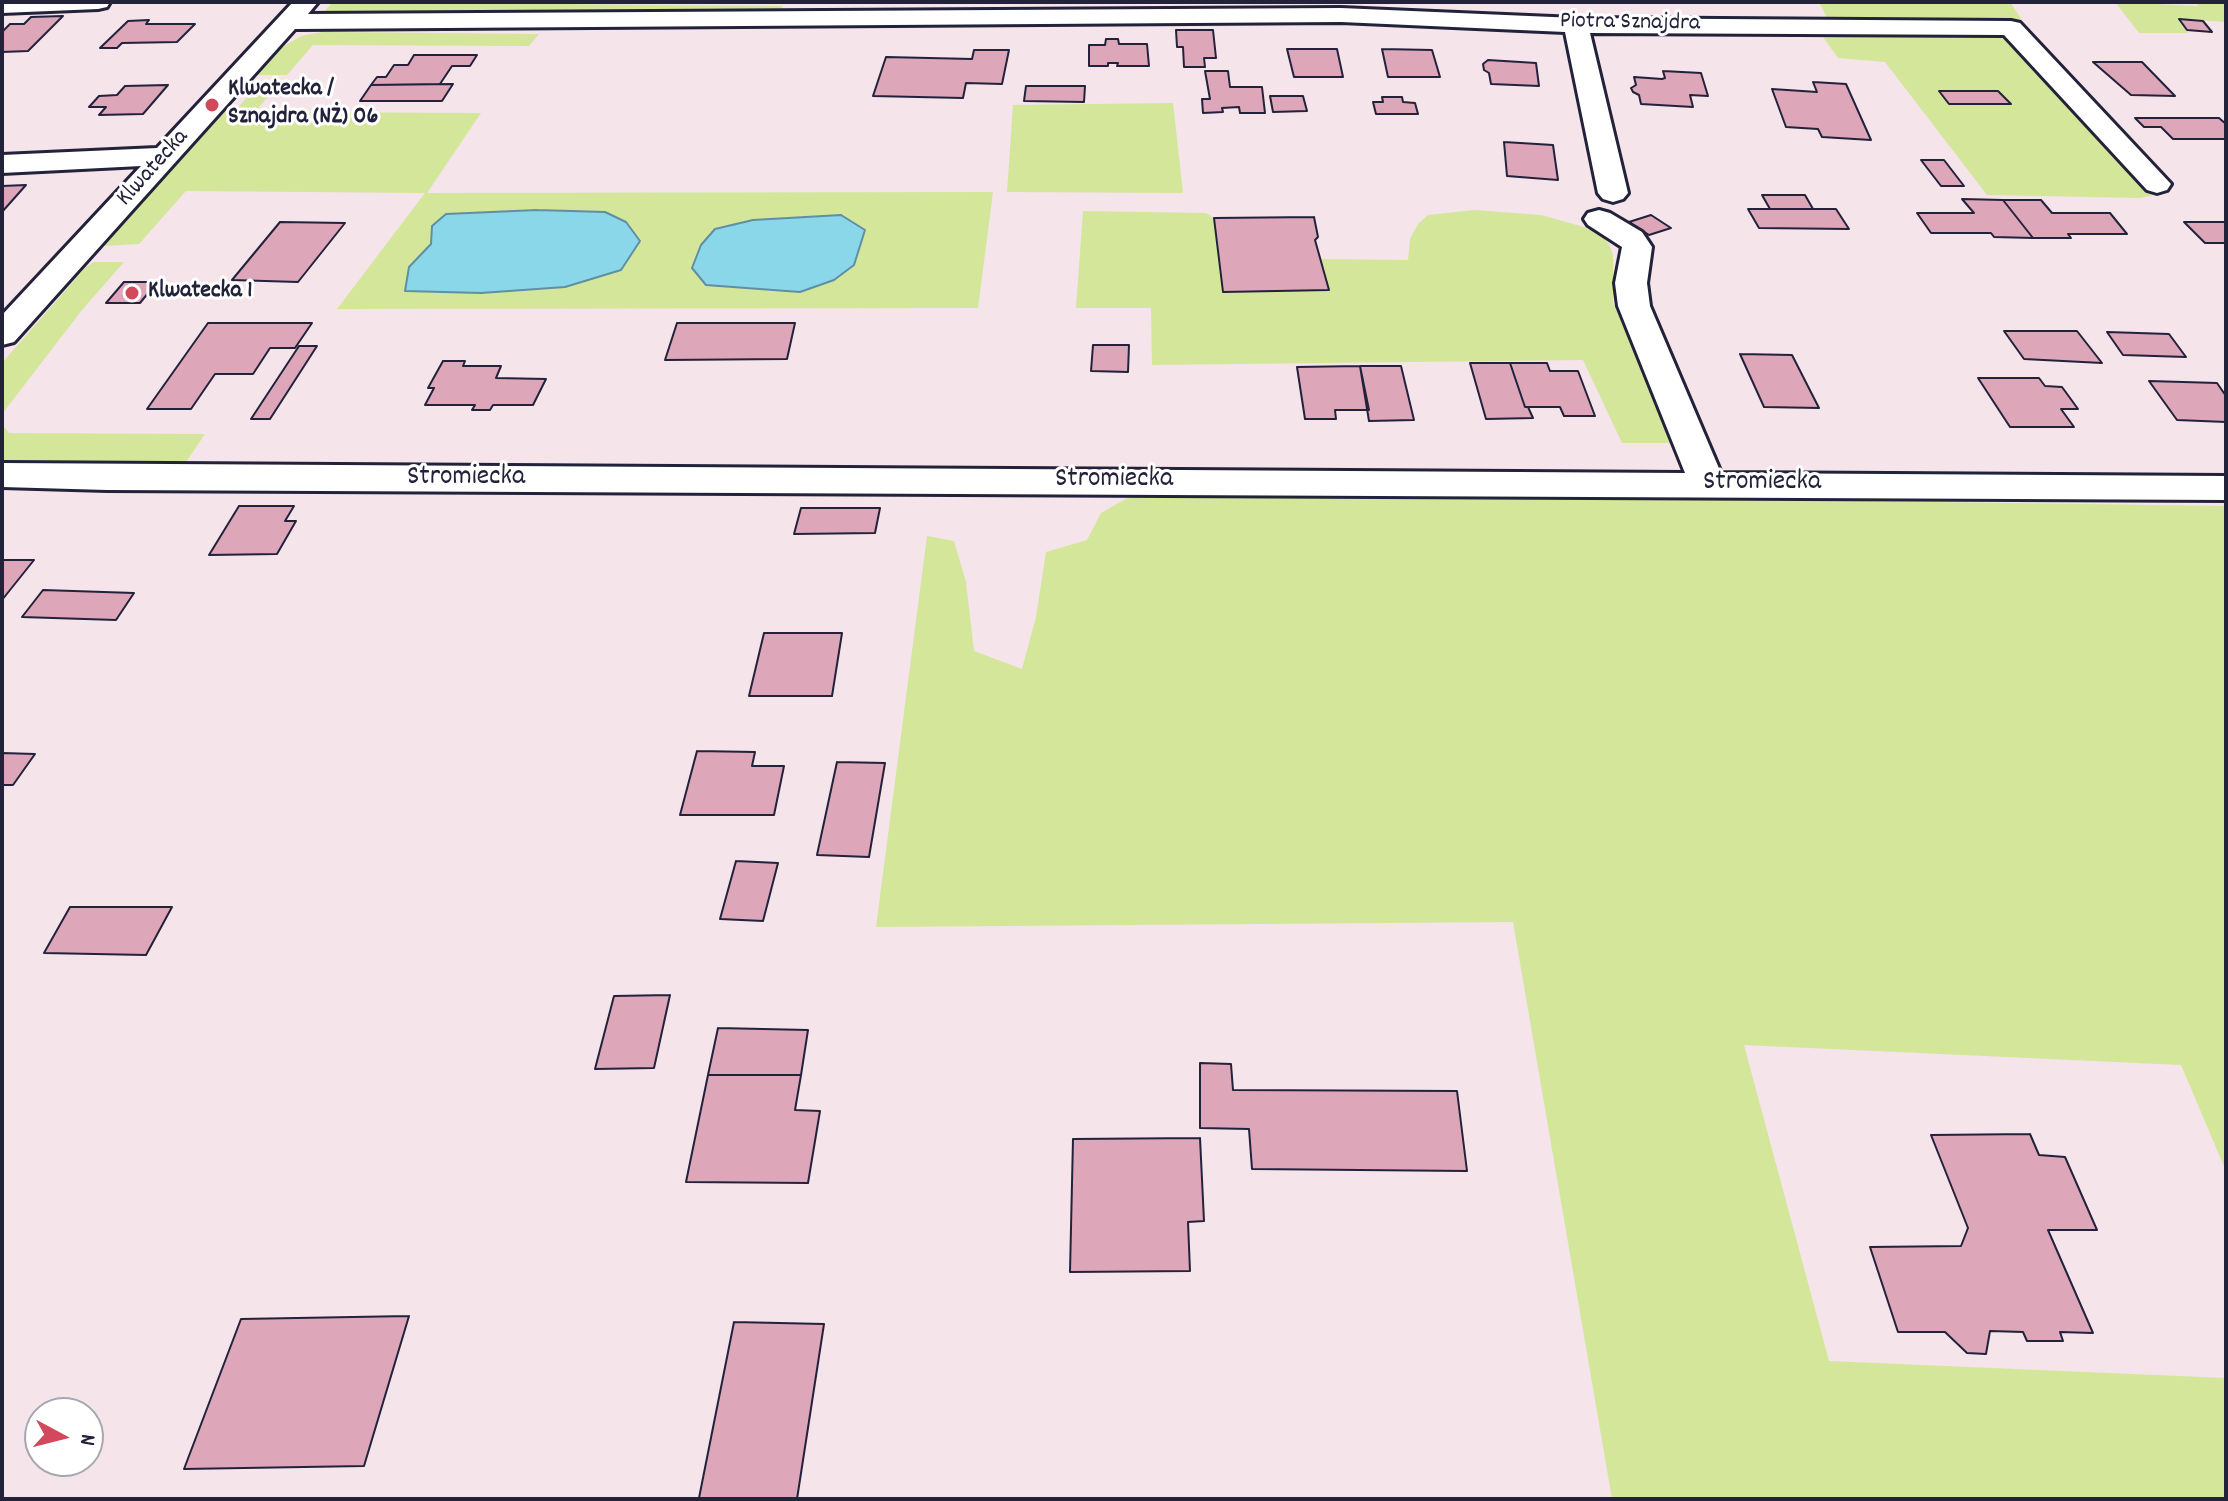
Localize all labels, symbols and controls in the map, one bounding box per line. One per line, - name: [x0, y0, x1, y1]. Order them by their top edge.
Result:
- street label: Piotra Sznajdra: [1560, 8, 1700, 40]
- place label: Klwatecka / Sznajdra (NŻ) 06: [228, 77, 378, 133]
- marker: Klwatecka / Sznajdra (NŻ) 06: [203, 96, 221, 114]
- street label: Klwatecka: [112, 125, 196, 213]
- place label: Klwatecka 1: [148, 279, 252, 307]
- marker: Klwatecka 1: [123, 284, 141, 302]
- street label: Stromiecka: [407, 462, 525, 496]
- street label: Stromiecka: [1055, 464, 1173, 498]
- street label: Stromiecka: [1703, 467, 1821, 501]
- north arrow: [24, 1397, 104, 1477]
- text: N: [70, 1432, 102, 1447]

